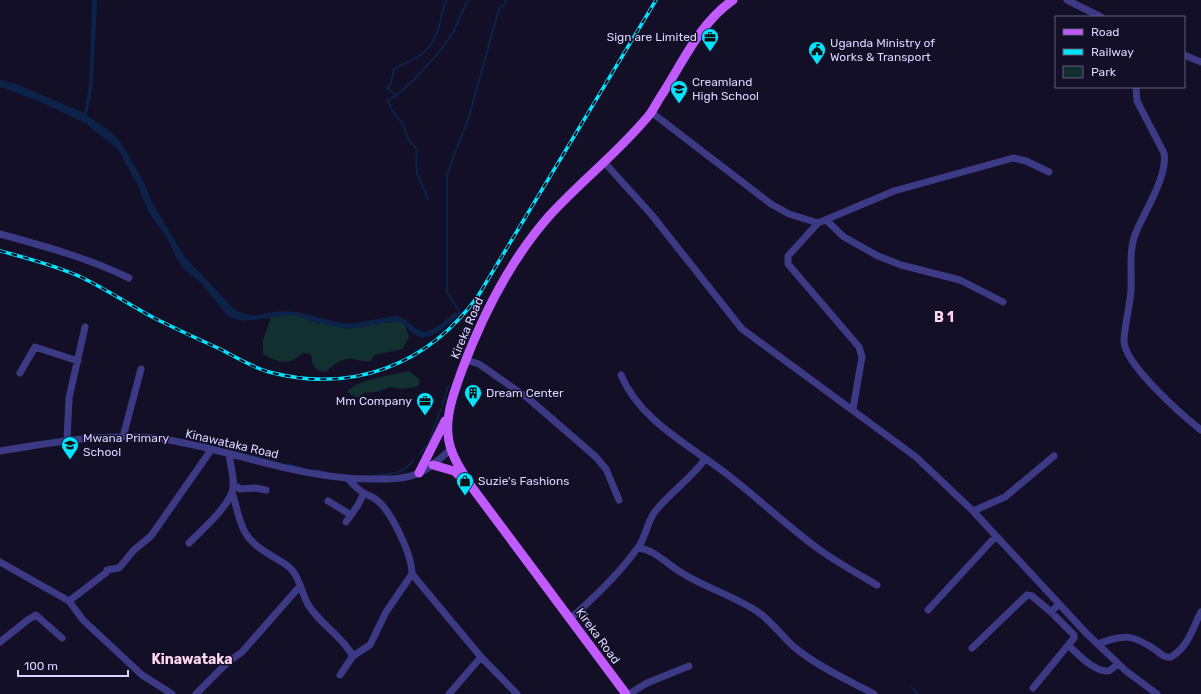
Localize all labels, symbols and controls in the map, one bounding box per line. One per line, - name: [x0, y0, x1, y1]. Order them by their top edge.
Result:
- legend: [1055, 16, 1185, 88]
- text: Road: [1091, 25, 1119, 39]
- office icon: Sign are Limited: [700, 27, 720, 52]
- place label: Sign are Limited: [607, 30, 697, 44]
- place label: Uganda Ministry of Works & Transport: [830, 36, 935, 64]
- public building icon: Uganda Ministry of Works & Transport: [807, 40, 827, 65]
- text: Railway: [1091, 45, 1134, 59]
- text: Park: [1091, 65, 1117, 79]
- place label: Creamland High School: [692, 75, 759, 103]
- school or university icon: Creamland High School: [669, 79, 689, 104]
- street label: Kireka Road: [448, 295, 486, 361]
- district label: B 1: [934, 309, 954, 326]
- building icon: Dream Center: [463, 383, 483, 408]
- place label: Dream Center: [486, 386, 564, 400]
- office icon: Mm Company: [415, 391, 435, 416]
- place label: Mm Company: [336, 394, 412, 408]
- street label: Kinawataka Road: [184, 426, 280, 462]
- place label: Mwana Primary School: [83, 431, 169, 459]
- school or university icon: Mwana Primary School: [60, 435, 80, 460]
- shop icon: Suzie's Fashions: [455, 471, 475, 496]
- place label: Suzie's Fashions: [478, 474, 569, 488]
- street label: Kireka Road: [573, 605, 623, 667]
- district label: Kinawataka: [151, 651, 233, 668]
- scale bar: [18, 652, 128, 678]
- text: 100 m: [24, 659, 58, 673]

